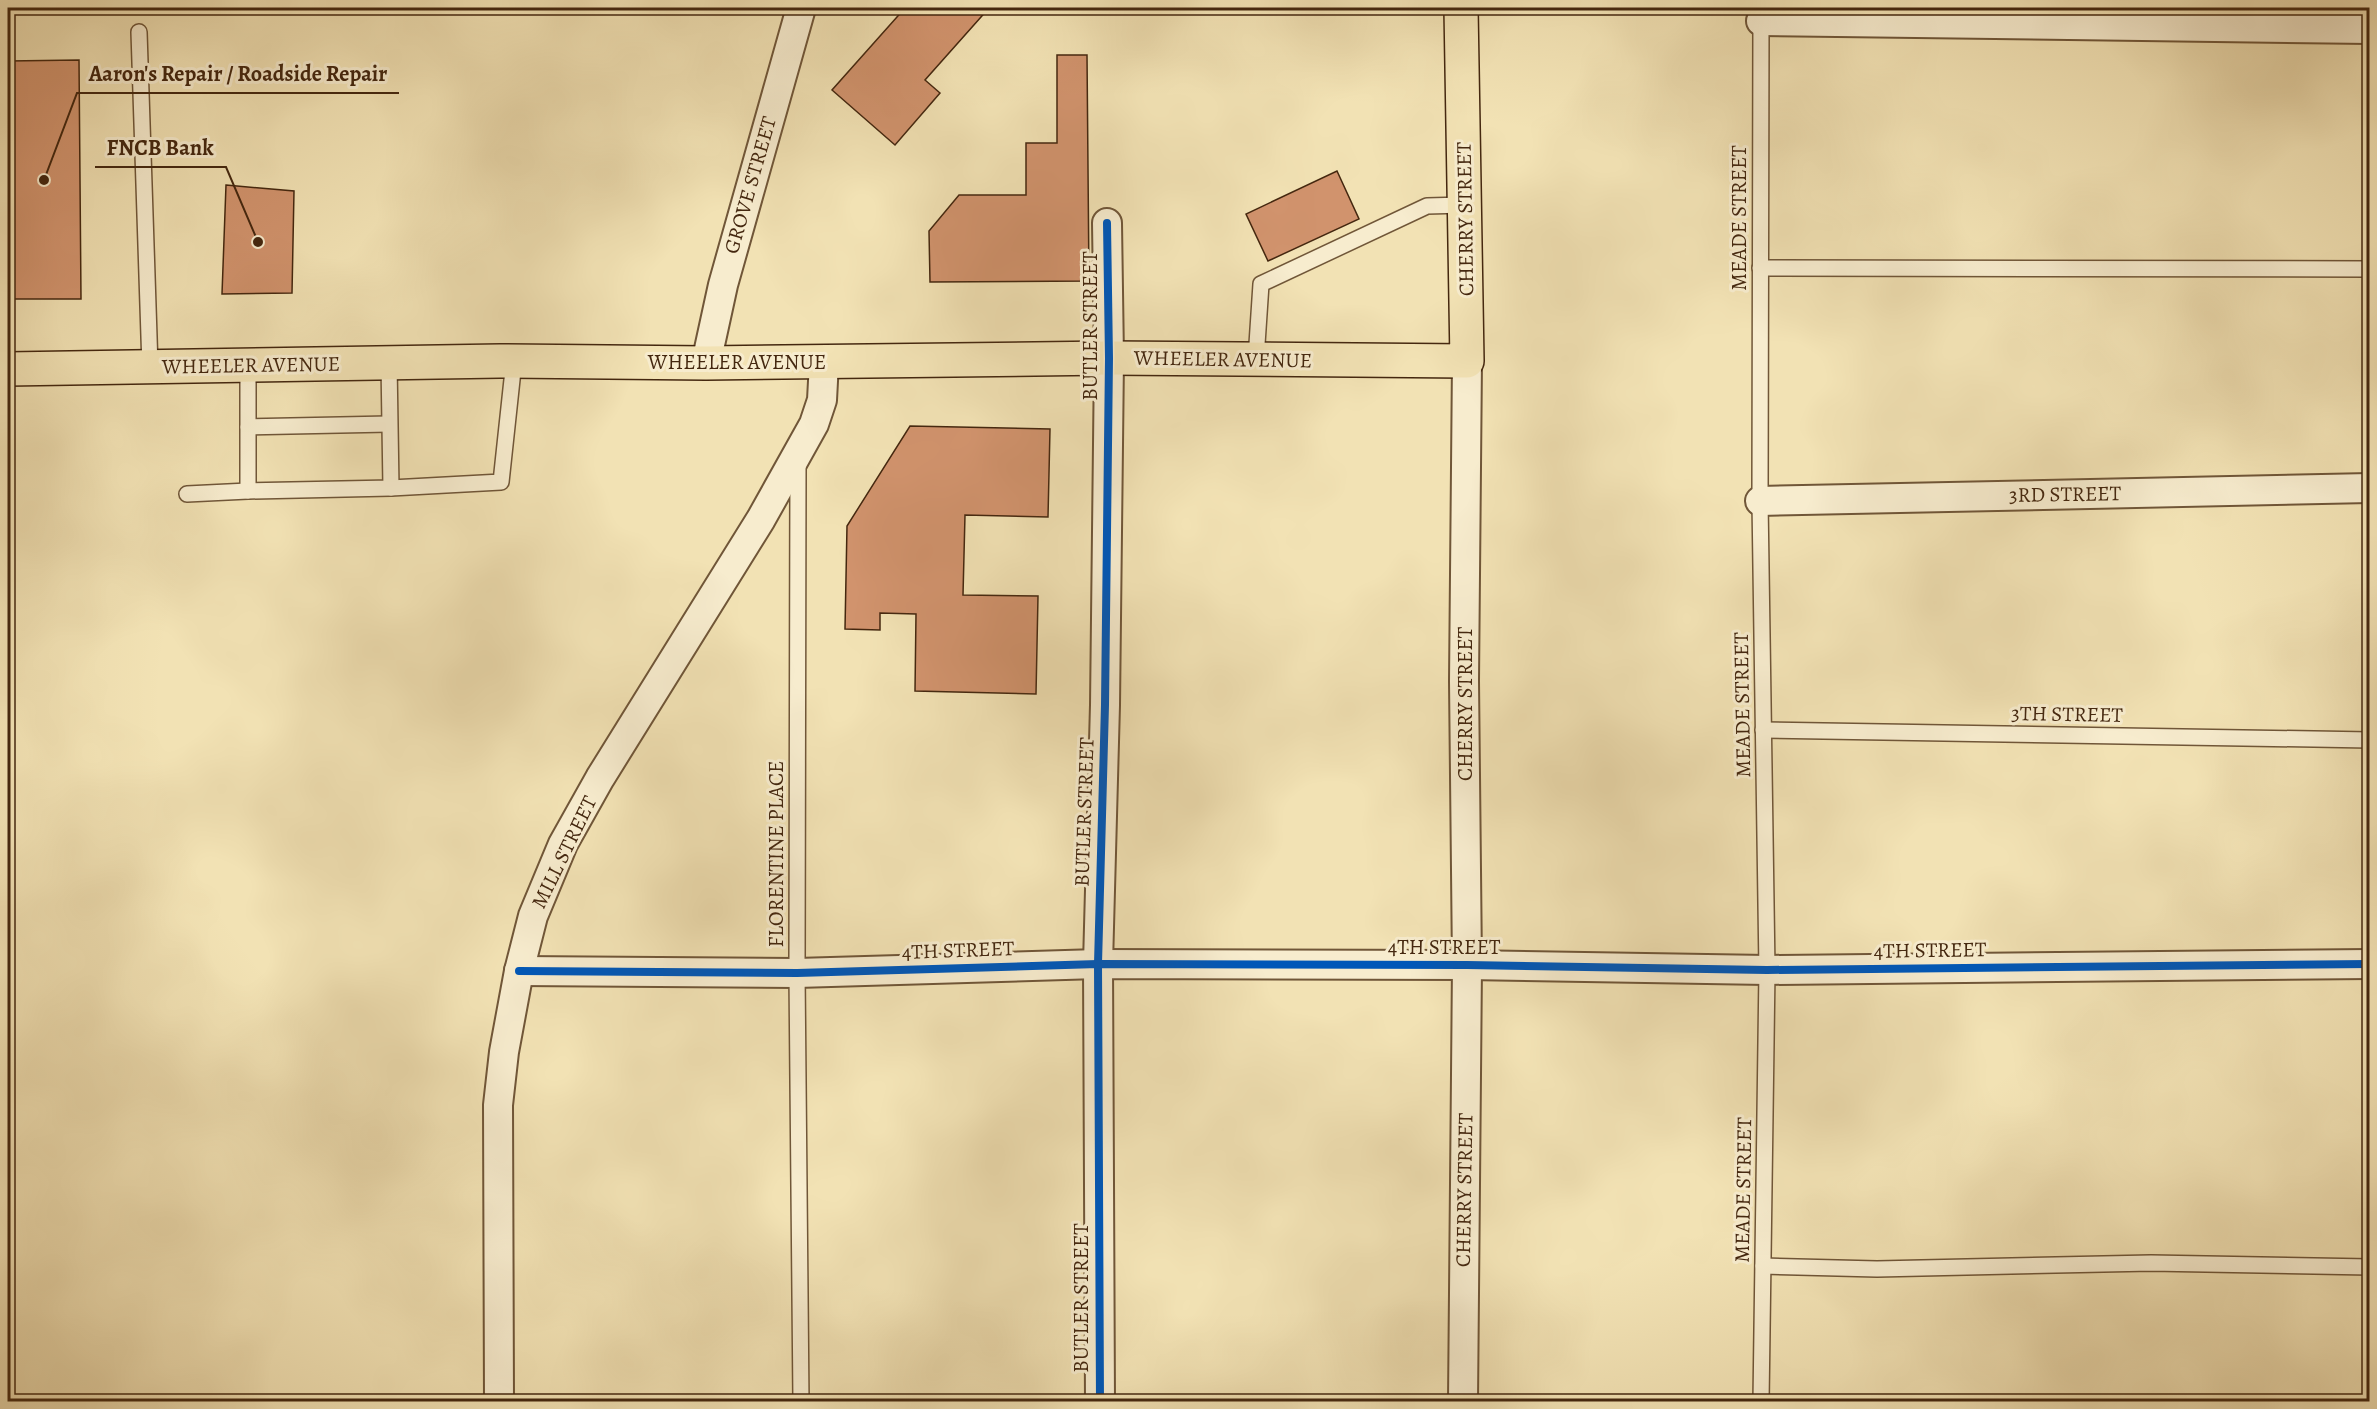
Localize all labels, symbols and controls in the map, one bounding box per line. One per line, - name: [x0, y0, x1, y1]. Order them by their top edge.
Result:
- callout: Aaron's Repair / Roadside Repair: [77, 53, 399, 93]
- text: Aaron's Repair / Roadside Repair: [88, 59, 387, 89]
- street label: GROVE STREET: [717, 113, 783, 257]
- callout: FNCB Bank: [95, 127, 226, 167]
- text: FNCB Bank: [106, 133, 214, 163]
- street label: CHERRY STREET: [1450, 141, 1480, 296]
- street label: MEADE STREET: [1725, 145, 1753, 291]
- street label: BUTLER STREET: [1076, 251, 1104, 401]
- street label: WHEELER AVENUE: [1133, 343, 1312, 375]
- street label: WHEELER AVENUE: [647, 348, 826, 376]
- street label: WHEELER AVENUE: [161, 349, 340, 381]
- street label: 3RD STREET: [2009, 479, 2122, 509]
- street label: CHERRY STREET: [1451, 626, 1479, 781]
- street label: MEADE STREET: [1727, 631, 1757, 778]
- street label: 3TH STREET: [2011, 699, 2124, 729]
- street label: BUTLER STREET: [1067, 736, 1101, 887]
- street label: FLORENTINE PLACE: [762, 761, 790, 947]
- street label: MILL STREET: [525, 791, 604, 913]
- street label: 4TH STREET: [1388, 933, 1501, 961]
- street label: 4TH STREET: [901, 934, 1015, 966]
- street label: 4TH STREET: [1873, 935, 1987, 965]
- street label: CHERRY STREET: [1449, 1112, 1479, 1267]
- street label: MEADE STREET: [1728, 1116, 1758, 1263]
- street label: BUTLER STREET: [1067, 1223, 1095, 1373]

